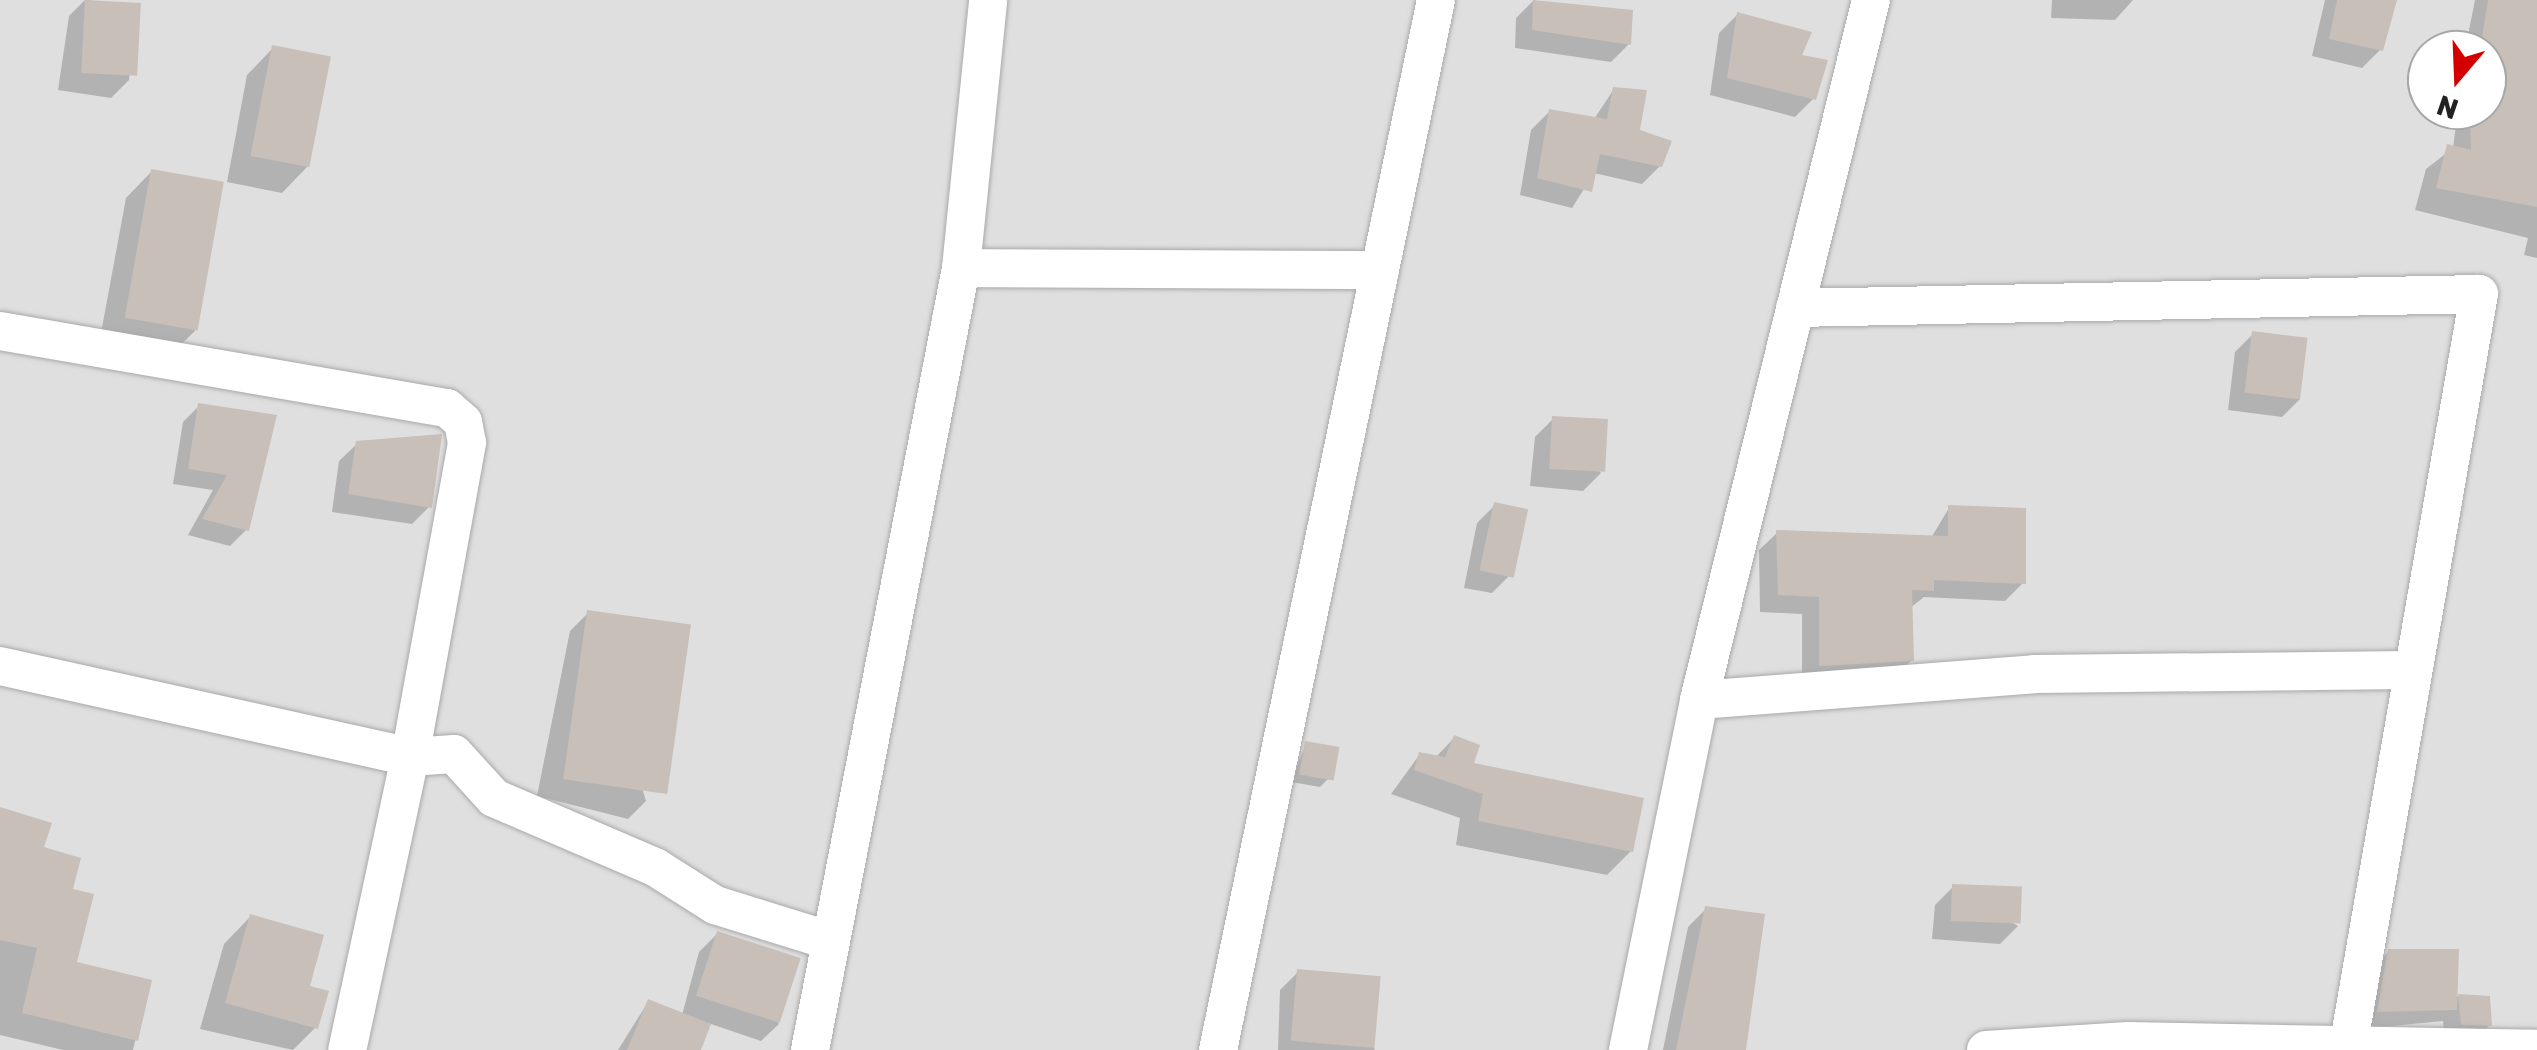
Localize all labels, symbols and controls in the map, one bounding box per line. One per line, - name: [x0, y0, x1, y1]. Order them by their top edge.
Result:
- north arrow: [2407, 30, 2507, 130]
- text: N: [2433, 88, 2463, 126]

